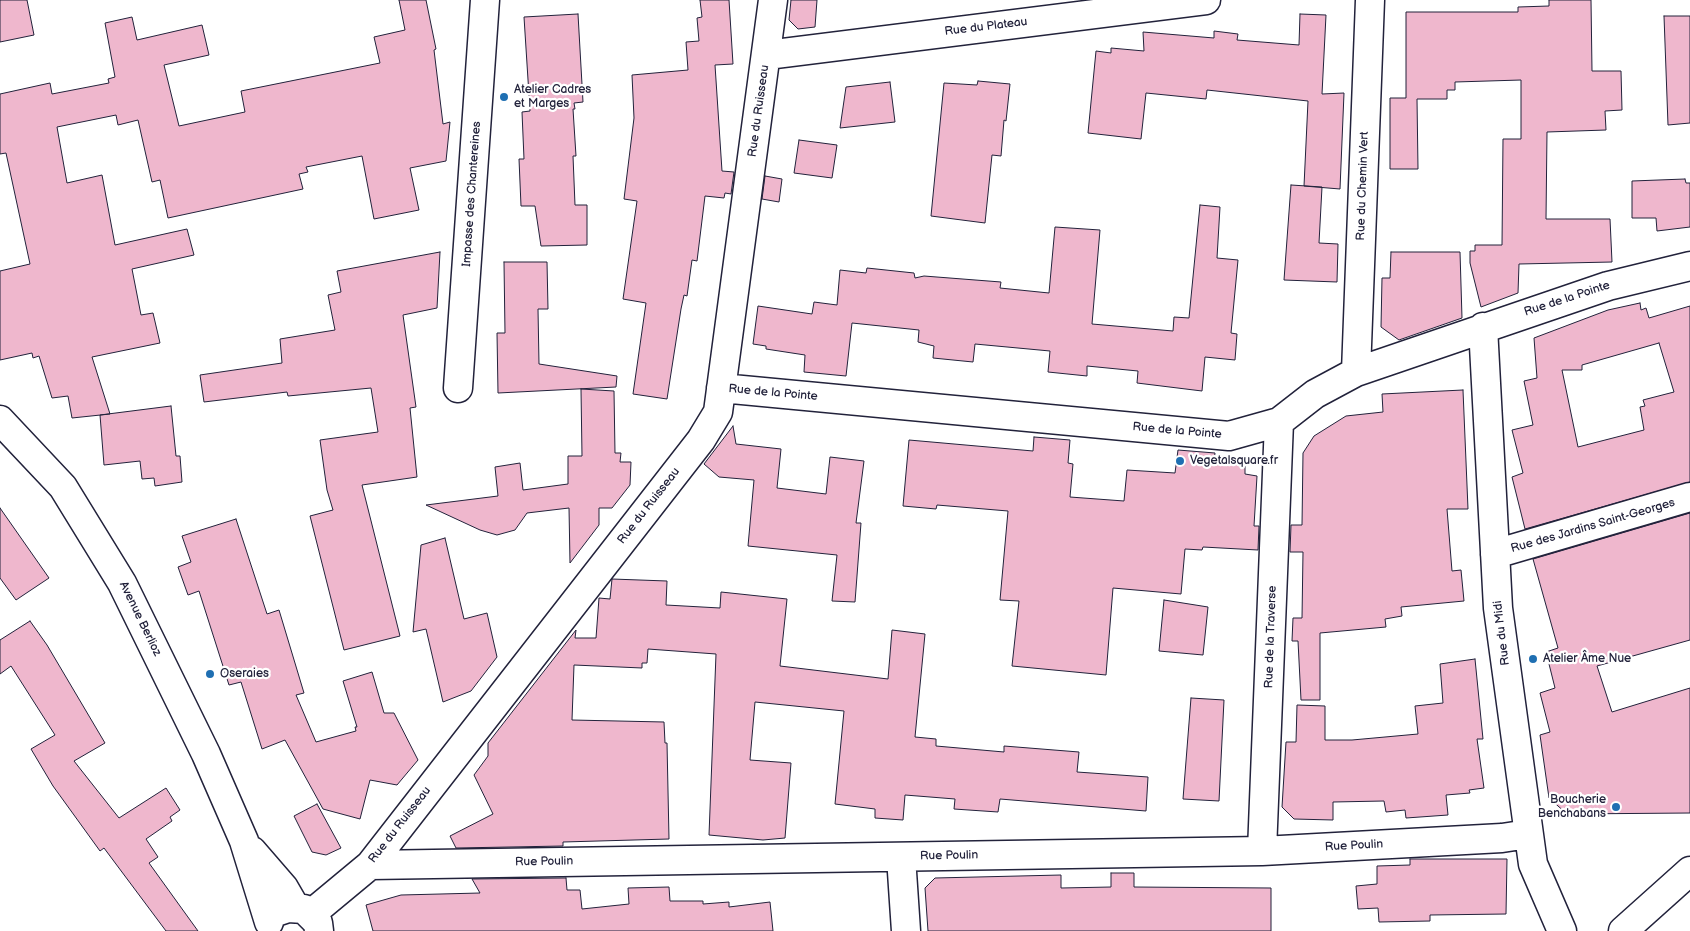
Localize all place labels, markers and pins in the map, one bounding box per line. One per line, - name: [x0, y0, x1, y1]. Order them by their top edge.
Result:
- place label: Atelier Cadres et Marges: [514, 83, 591, 111]
- marker: Atelier Cadres et Marges: [498, 91, 510, 103]
- place label: Vegetalsquare.fr: [1190, 454, 1278, 468]
- marker: Vegetalsquare.fr: [1174, 455, 1186, 467]
- place label: Atelier Âme Nue: [1543, 652, 1631, 666]
- marker: Atelier Âme Nue: [1527, 653, 1539, 665]
- place label: Oseraies: [220, 667, 269, 681]
- marker: Oseraies: [204, 668, 216, 680]
- place label: Boucherie Benchabans: [1538, 793, 1606, 821]
- marker: Boucherie Benchabans: [1610, 801, 1622, 813]

